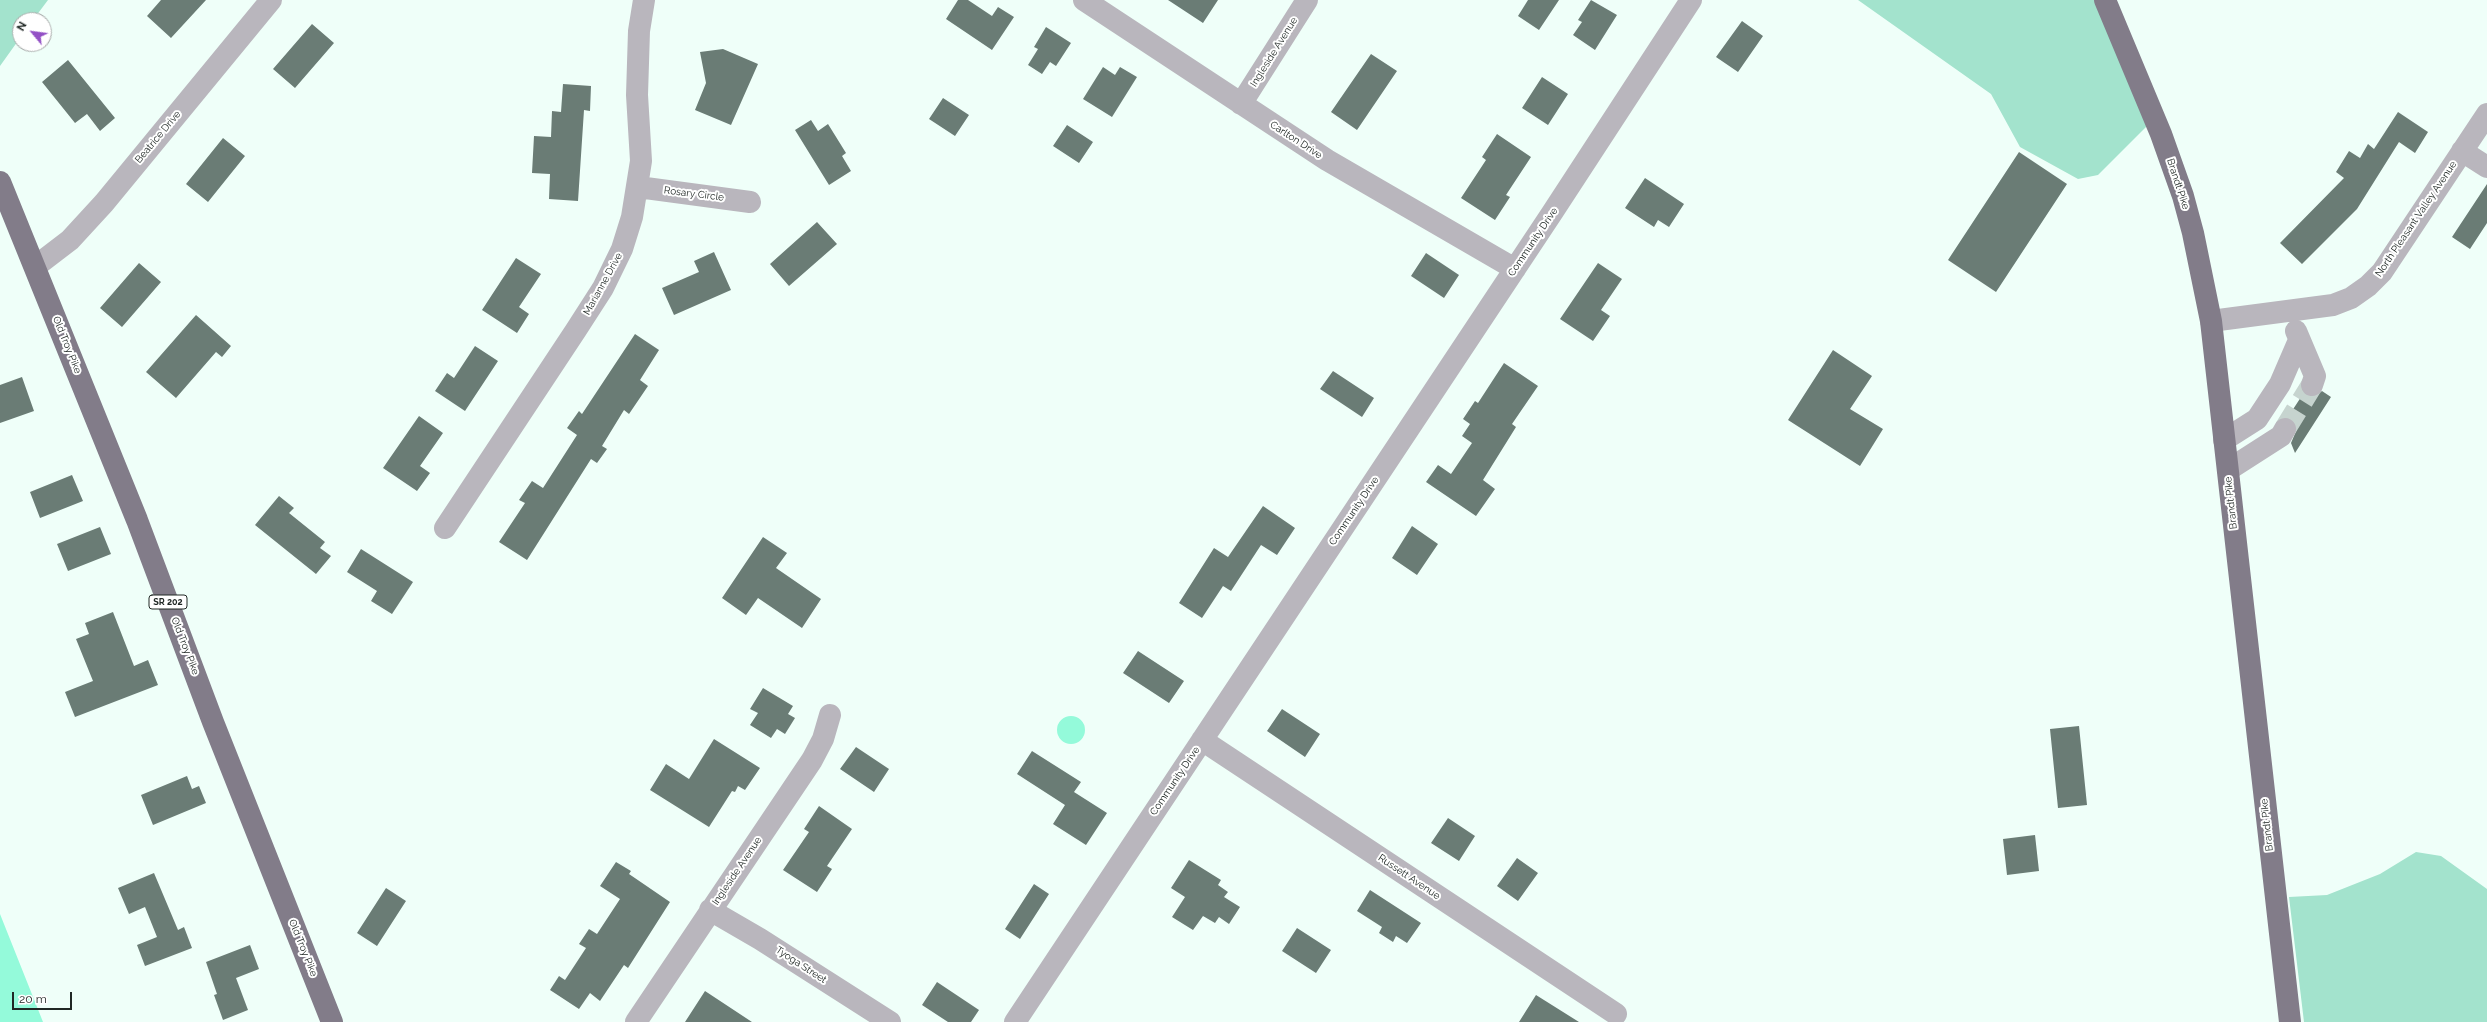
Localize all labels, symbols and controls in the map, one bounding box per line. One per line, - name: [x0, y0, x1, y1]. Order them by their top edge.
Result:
- north arrow: [12, 12, 52, 52]
- street label: Ingleside Avenue: [1248, 15, 1300, 89]
- text: N: [14, 20, 30, 33]
- street label: Beatrice Drive: [133, 108, 183, 166]
- street label: Carlton Drive: [1268, 119, 1324, 161]
- street label: Brandt Pike: [2164, 157, 2192, 211]
- street label: North Pleasant Valley Avenue: [2373, 159, 2459, 279]
- street label: Rosary Circle: [663, 184, 725, 204]
- street label: Community Drive: [1506, 205, 1560, 279]
- street label: Marianne Drive: [581, 251, 625, 317]
- street label: Old Troy Pike: [50, 315, 84, 375]
- street label: Community Drive: [1327, 474, 1381, 548]
- street label: Brandt Pike: [2222, 476, 2240, 530]
- road number: SR 202: [149, 595, 187, 609]
- street label: Old Troy Pike: [169, 616, 201, 676]
- street label: Community Drive: [1148, 744, 1202, 818]
- street label: Brandt Pike: [2258, 798, 2276, 852]
- street label: Ingleside Avenue: [710, 835, 764, 907]
- street label: Russett Avenue: [1376, 852, 1442, 902]
- street label: Old Troy Pike: [286, 918, 320, 978]
- street label: Tyoga Street: [773, 944, 829, 986]
- scale bar: [14, 984, 74, 1010]
- text: 20 m: [19, 992, 47, 1006]

